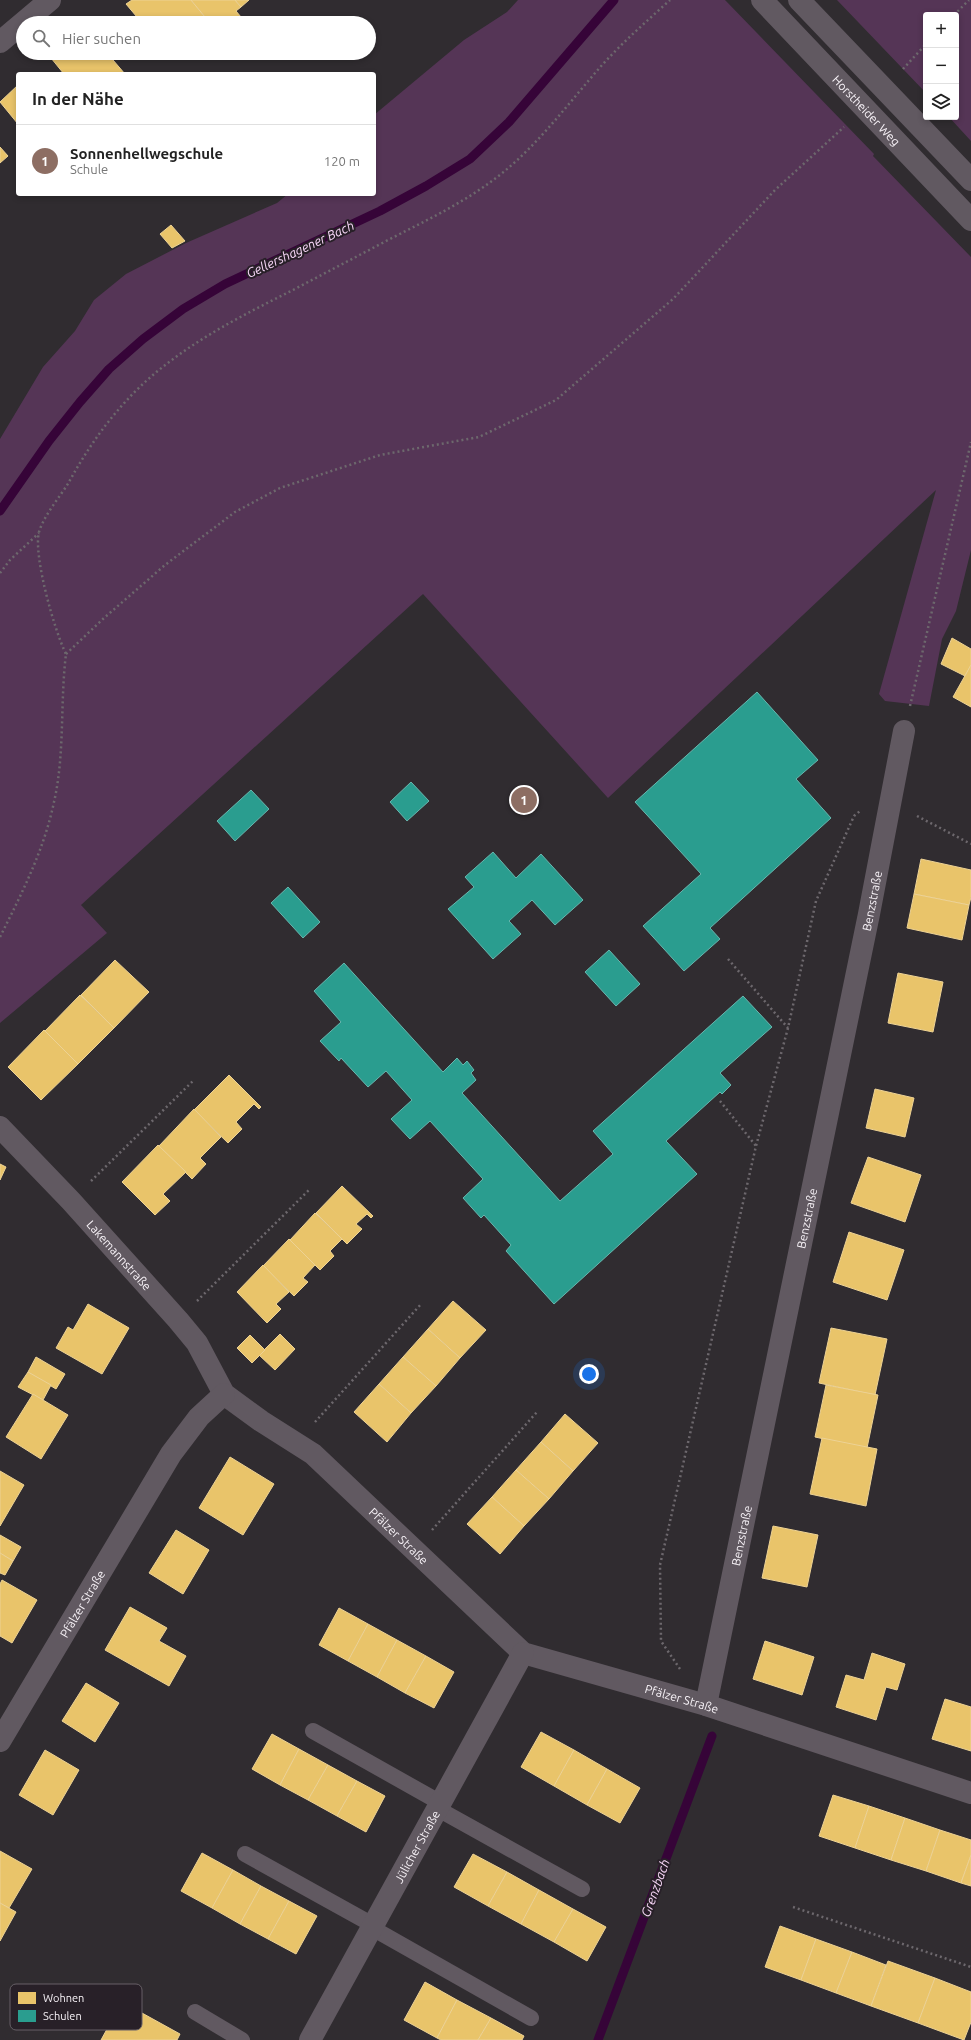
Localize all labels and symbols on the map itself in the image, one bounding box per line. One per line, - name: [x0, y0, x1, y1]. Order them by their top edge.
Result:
- street label: Horstheider Weg: [830, 72, 903, 148]
- water label: Gellershagener Bach: [244, 218, 356, 280]
- pin: 1: [511, 785, 537, 815]
- street label: Benzstraße: [859, 870, 884, 932]
- street label: Benzstraße: [794, 1187, 819, 1249]
- street label: Lakemannstraße: [85, 1217, 154, 1293]
- your location: [579, 1364, 599, 1384]
- street label: Benzstraße: [728, 1504, 753, 1567]
- street label: Pfälzer Straße: [367, 1505, 431, 1566]
- street label: Pfälzer Straße: [57, 1568, 107, 1640]
- street label: Pfälzer Straße: [644, 1682, 720, 1715]
- street label: Jülicher Straße: [391, 1808, 442, 1885]
- water label: Grenzbach: [638, 1857, 672, 1919]
- legend: [10, 1984, 142, 2030]
- text: Wohnen: [43, 1992, 84, 2004]
- text: Schulen: [43, 2010, 82, 2022]

